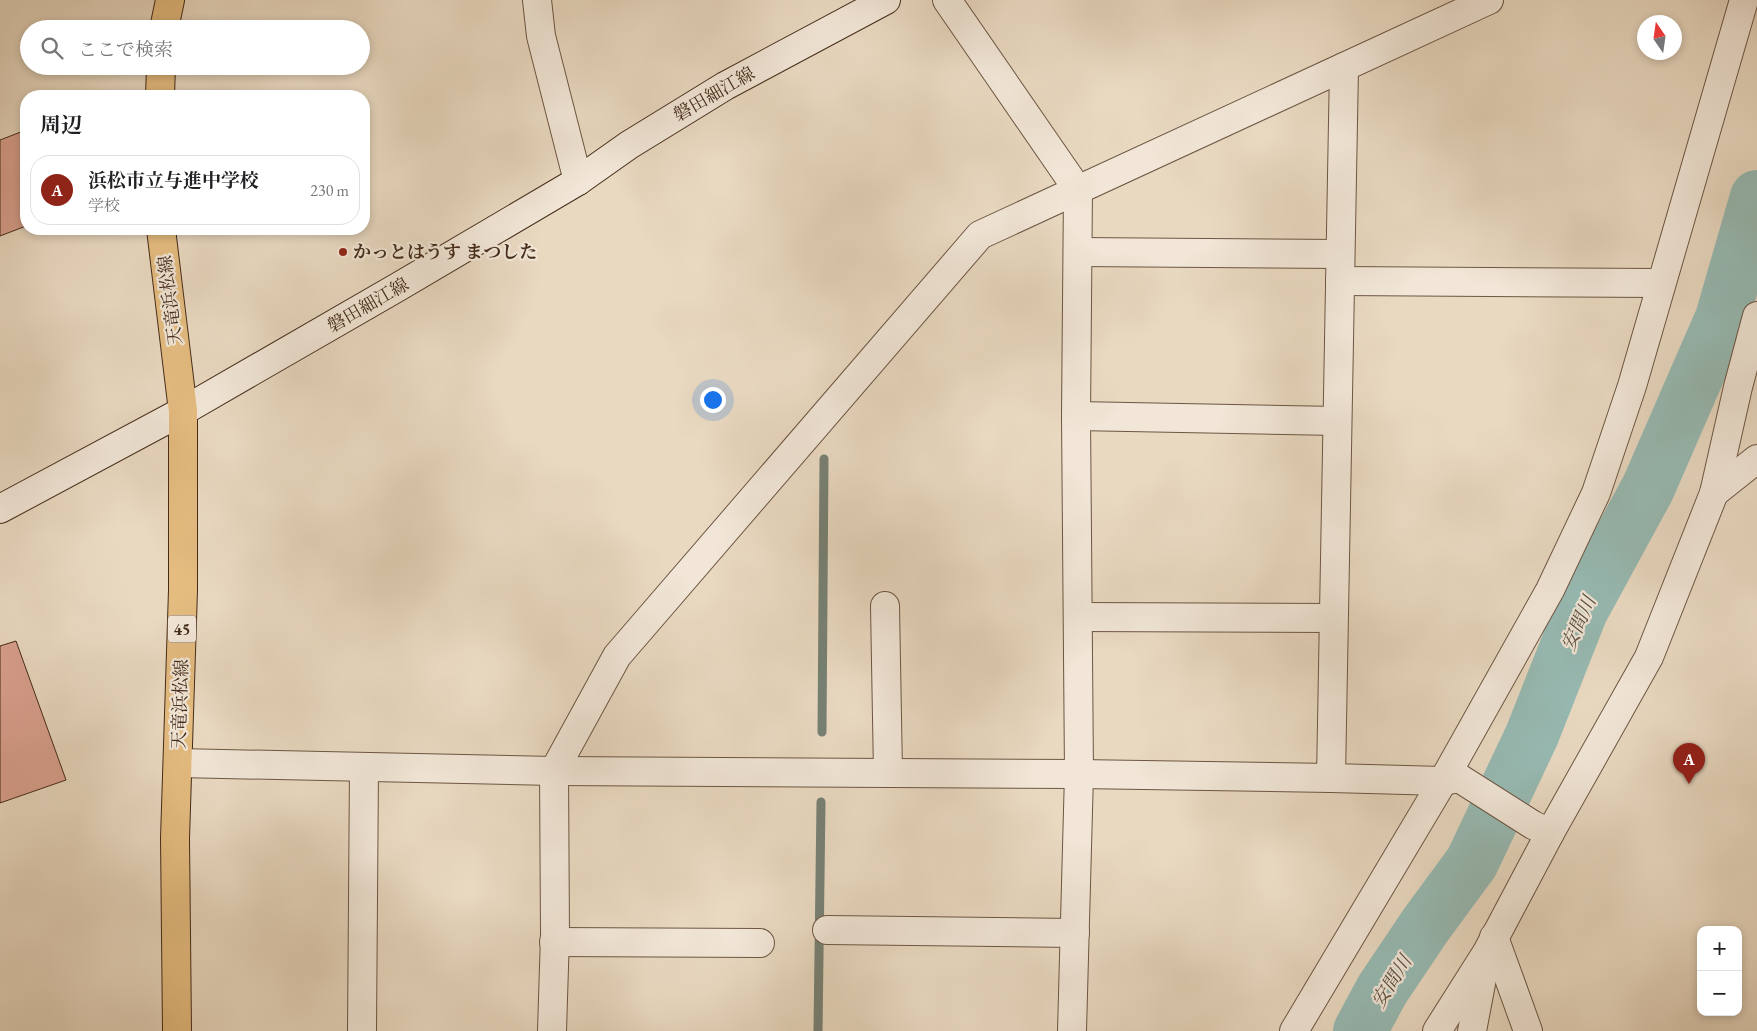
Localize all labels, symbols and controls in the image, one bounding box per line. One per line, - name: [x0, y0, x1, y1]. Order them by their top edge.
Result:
- north arrow: [1637, 15, 1682, 60]
- search box: [20, 20, 370, 75]
- icon: search: [38, 34, 66, 62]
- text: ここで検索: [78, 37, 173, 62]
- street label: 磐田細江線: [669, 61, 758, 126]
- text: 周辺: [40, 111, 82, 138]
- text: 浜松市立与進中学校: [88, 168, 259, 193]
- text: A: [51, 180, 63, 201]
- text: 230 m: [310, 180, 349, 201]
- text: 学校: [88, 195, 120, 216]
- place label: かっとはうす まつした: [353, 240, 537, 263]
- marker: かっとはうす まつした: [337, 246, 349, 258]
- street label: 天竜浜松線: [153, 254, 186, 346]
- street label: 磐田細江線: [323, 272, 412, 337]
- your location: [700, 387, 726, 413]
- water label: 安間川: [1555, 590, 1602, 654]
- road number: 45: [168, 616, 196, 642]
- street label: 天竜浜松線: [166, 659, 193, 749]
- pin: A: [1673, 743, 1705, 784]
- map controls: [1697, 926, 1742, 1016]
- button: +: [1697, 926, 1742, 971]
- water label: 安間川: [1366, 949, 1418, 1012]
- button: −: [1697, 971, 1742, 1016]

